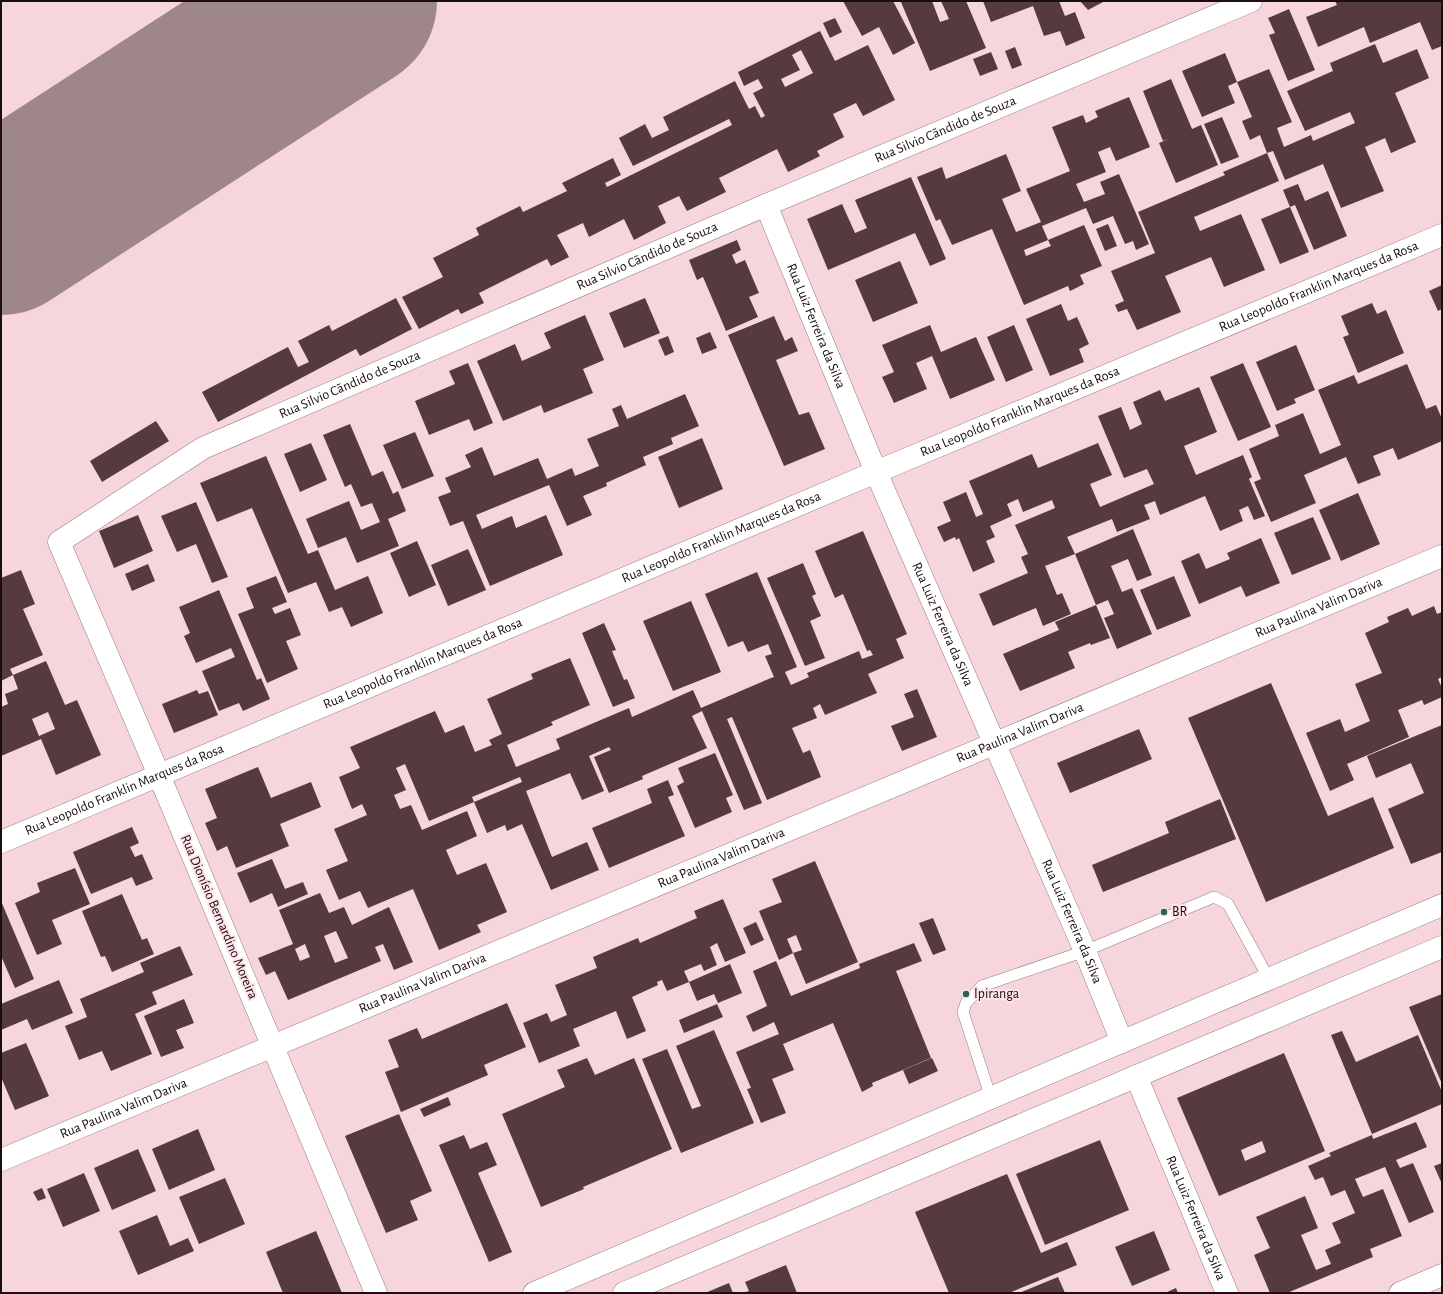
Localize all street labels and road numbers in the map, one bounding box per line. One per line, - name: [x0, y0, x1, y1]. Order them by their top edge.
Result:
- street label: Rua Silvio Cãndido de Souza: [873, 93, 1019, 165]
- street label: Rua Silvio Cãndido de Souza: [575, 220, 720, 293]
- street label: Rua Leopoldo Franklin Marques da Rosa: [1217, 239, 1421, 334]
- street label: Rua Luiz Ferreira da Silva: [784, 262, 848, 391]
- street label: Rua Silvio Cãndido de Souza: [277, 348, 423, 421]
- street label: Rua Leopoldo Franklin Marques da Rosa: [918, 364, 1122, 460]
- street label: Rua Leopoldo Franklin Marques da Rosa: [620, 489, 823, 586]
- street label: Rua Luiz Ferreira da Silva: [909, 560, 976, 689]
- street label: Rua Paulina Valim Dariva: [1253, 575, 1385, 640]
- street label: Rua Leopoldo Franklin Marques da Rosa: [321, 615, 525, 712]
- street label: Rua Paulina Valim Dariva: [955, 700, 1086, 766]
- street label: Rua Leopoldo Franklin Marques da Rosa: [23, 741, 226, 838]
- street label: Rua Paulina Valim Dariva: [656, 825, 787, 891]
- street label: Rua Dionísio Bernardino Moreira: [178, 833, 260, 1002]
- street label: Rua Luiz Ferreira da Silva: [1039, 857, 1105, 986]
- street label: Rua Paulina Valim Dariva: [357, 950, 489, 1016]
- street label: Rua Paulina Valim Dariva: [58, 1076, 190, 1141]
- street label: Rua Luiz Ferreira da Silva: [1163, 1154, 1228, 1283]

